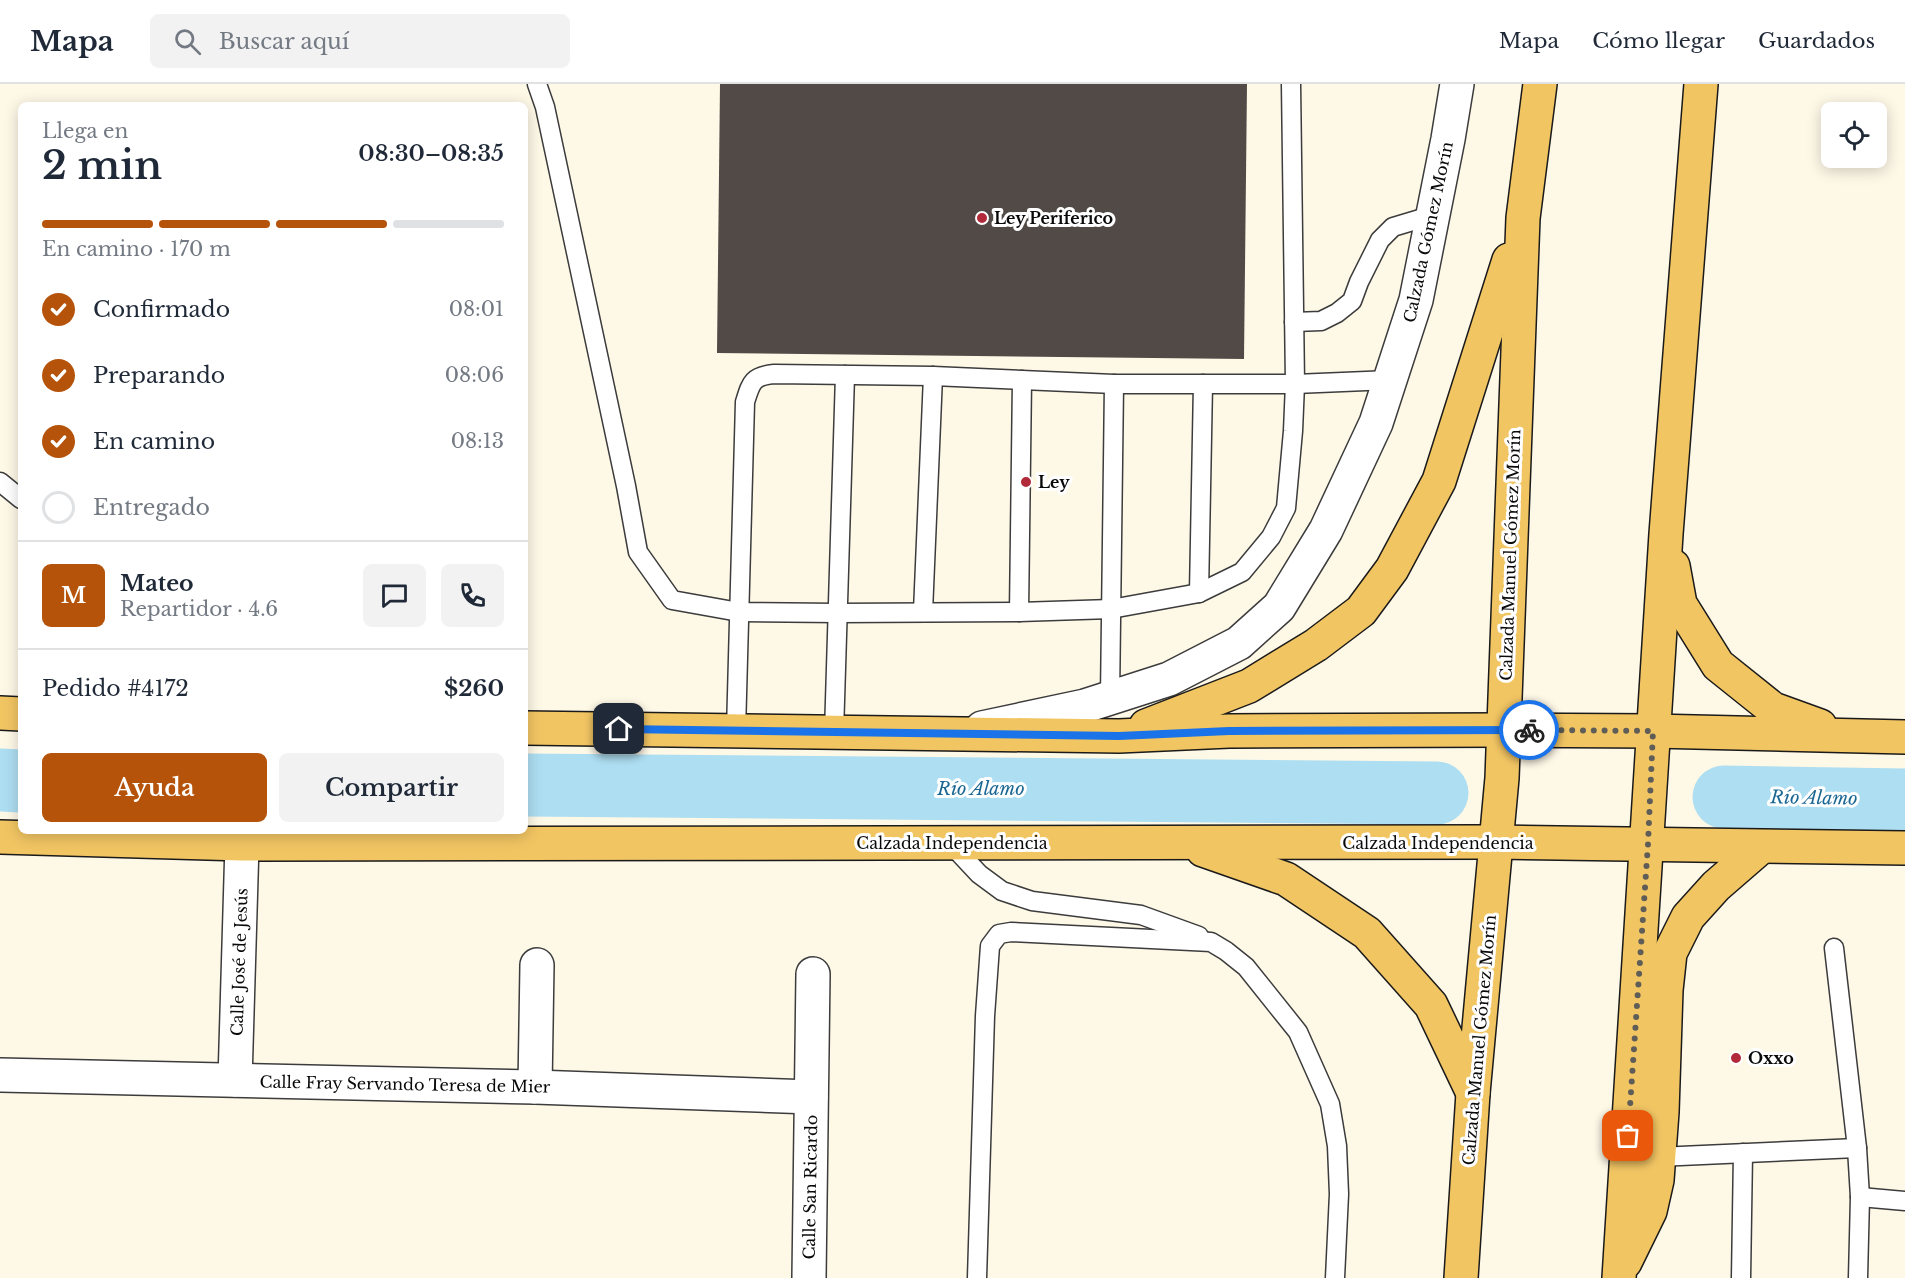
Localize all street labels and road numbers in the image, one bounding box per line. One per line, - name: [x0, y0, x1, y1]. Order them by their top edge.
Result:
- street label: Calzada Gómez Morín: [1399, 140, 1457, 324]
- street label: Calzada Manuel Gómez Morín: [1496, 429, 1524, 681]
- street label: Calzada Independencia: [856, 833, 1048, 853]
- street label: Calzada Independencia: [1342, 833, 1534, 853]
- street label: Calle José de Jesús: [226, 888, 252, 1036]
- street label: Calzada Manuel Gómez Morín: [1458, 914, 1500, 1166]
- street label: Calle Fray Servando Teresa de Mier: [260, 1071, 551, 1097]
- street label: Calle San Ricardo: [799, 1114, 821, 1260]

